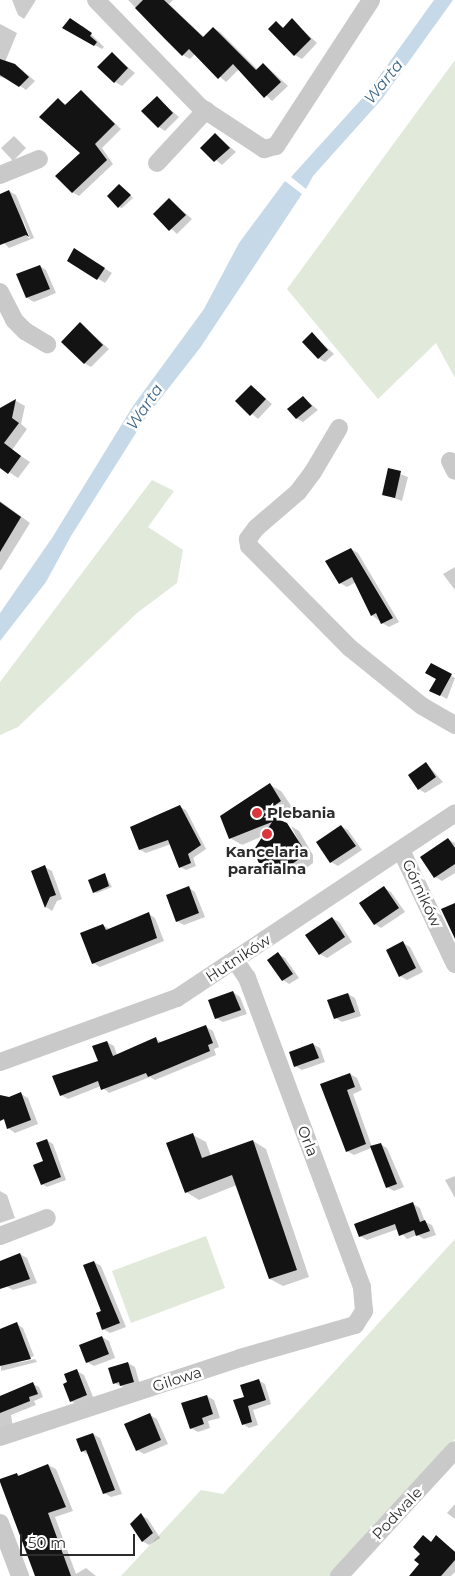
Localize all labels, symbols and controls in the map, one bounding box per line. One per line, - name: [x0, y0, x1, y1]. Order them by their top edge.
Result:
- water label: Warta: [360, 56, 408, 108]
- water label: Warta: [123, 380, 167, 434]
- place label: Plebania: [267, 804, 336, 822]
- marker: Plebania: [251, 807, 263, 819]
- marker: Kancelaria parafialna: [261, 828, 273, 840]
- place label: Kancelaria parafialna: [226, 842, 308, 877]
- street label: Górników: [399, 857, 445, 929]
- street label: Hutników: [202, 930, 274, 986]
- street label: Orla: [294, 1123, 322, 1159]
- street label: Gilowa: [150, 1363, 204, 1395]
- street label: Podwale: [368, 1483, 426, 1543]
- scale bar: [22, 1524, 138, 1556]
- text: 50 m: [28, 1533, 66, 1552]

